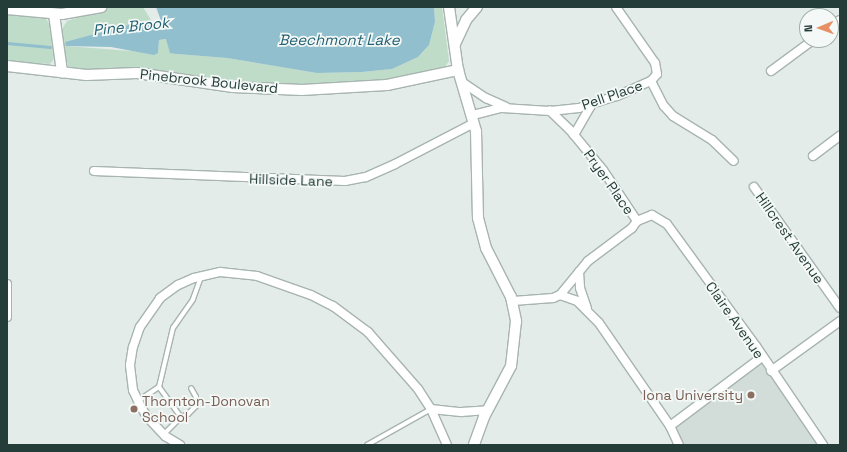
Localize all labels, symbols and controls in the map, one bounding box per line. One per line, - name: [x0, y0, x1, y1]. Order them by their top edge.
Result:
- north arrow: [799, 8, 839, 48]
- water label: Pine Brook: [92, 13, 170, 39]
- text: N: [801, 24, 815, 32]
- water label: Beechmont Lake: [278, 31, 400, 49]
- street label: Pinebrook Boulevard: [139, 65, 279, 97]
- street label: Pell Place: [579, 77, 645, 113]
- street label: Pryer Place: [580, 146, 638, 218]
- street label: Hillside Lane: [249, 170, 333, 190]
- street label: Hillcrest Avenue: [752, 189, 828, 287]
- street label: Claire Avenue: [702, 278, 768, 362]
- place label: Iona University: [643, 387, 743, 403]
- marker: Iona University: [746, 390, 756, 400]
- place label: Thornton-Donovan School: [142, 393, 270, 426]
- marker: Thornton-Donovan School: [129, 404, 139, 414]

